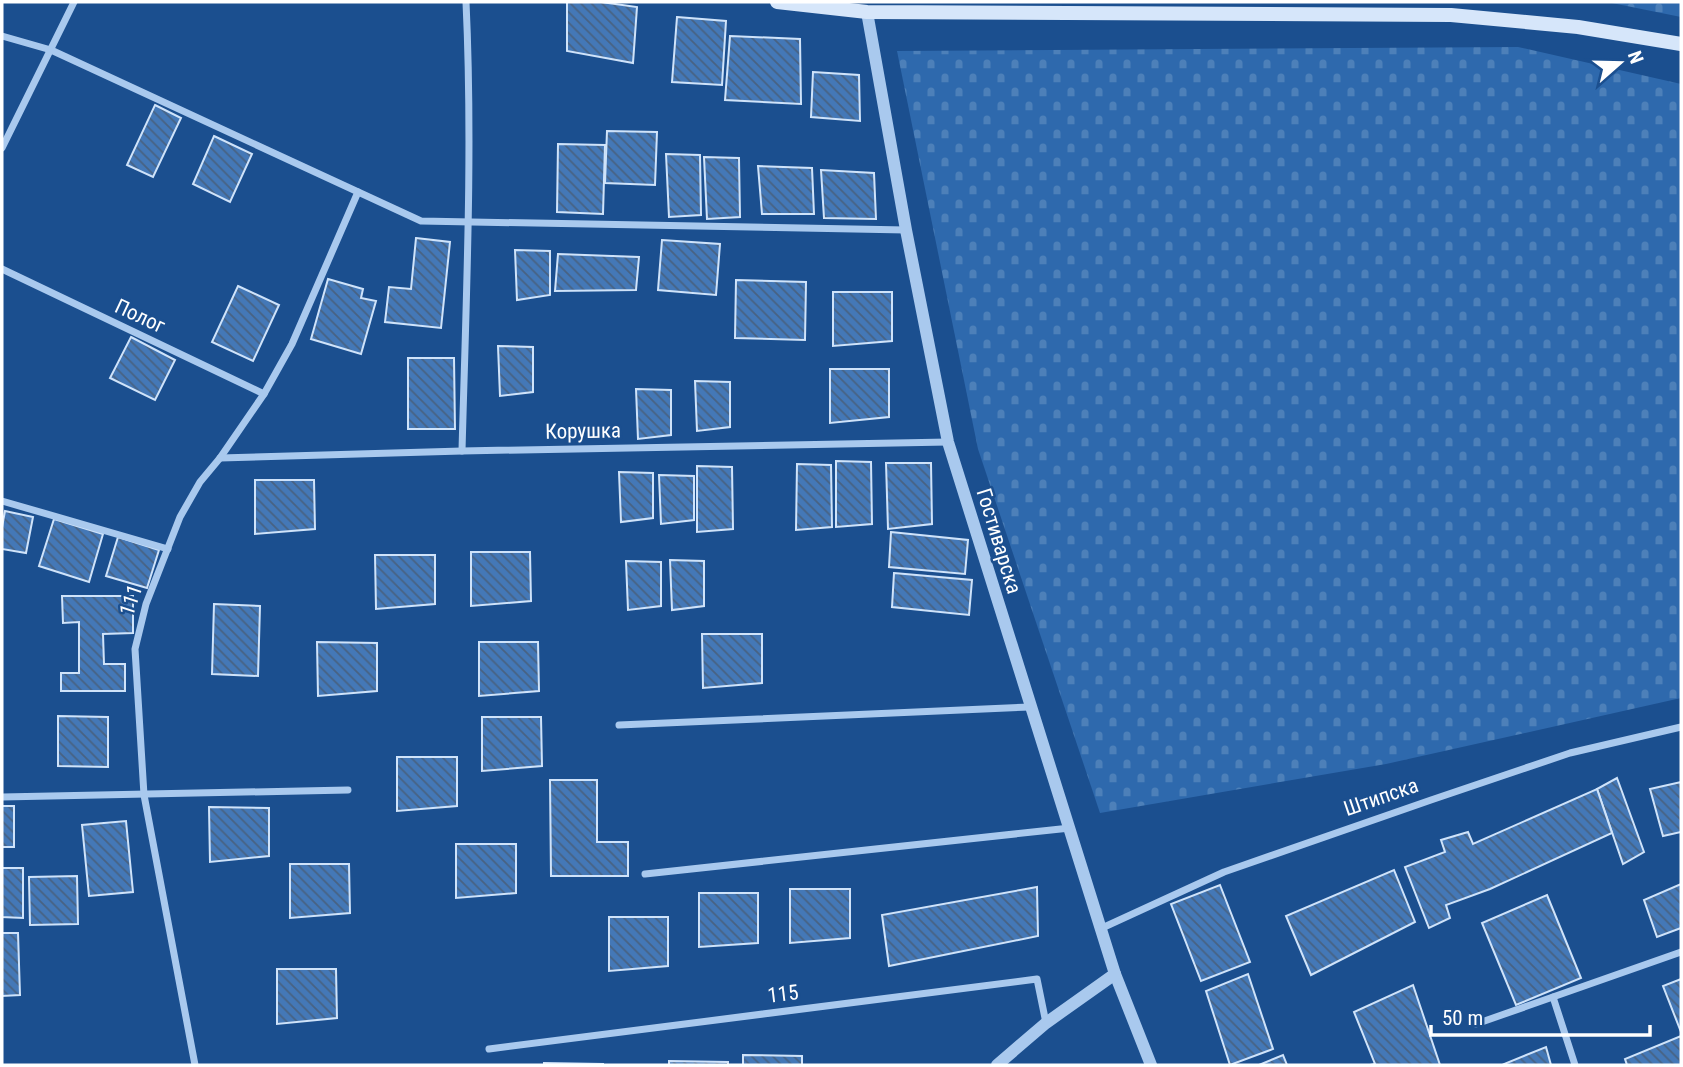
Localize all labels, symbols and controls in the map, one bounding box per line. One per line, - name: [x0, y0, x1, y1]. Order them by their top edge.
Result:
- north arrow: [1585, 28, 1655, 98]
- text: N: [1623, 48, 1648, 67]
- street label: Полог: [111, 294, 169, 338]
- street label: Корушка: [545, 418, 621, 444]
- street label: Гостиварска: [972, 485, 1026, 597]
- street label: 111: [115, 581, 147, 619]
- street label: Штипска: [1341, 773, 1421, 821]
- street label: 115: [766, 980, 800, 1008]
- scale bar: [1431, 993, 1650, 1038]
- text: 50 m: [1442, 1006, 1483, 1030]

